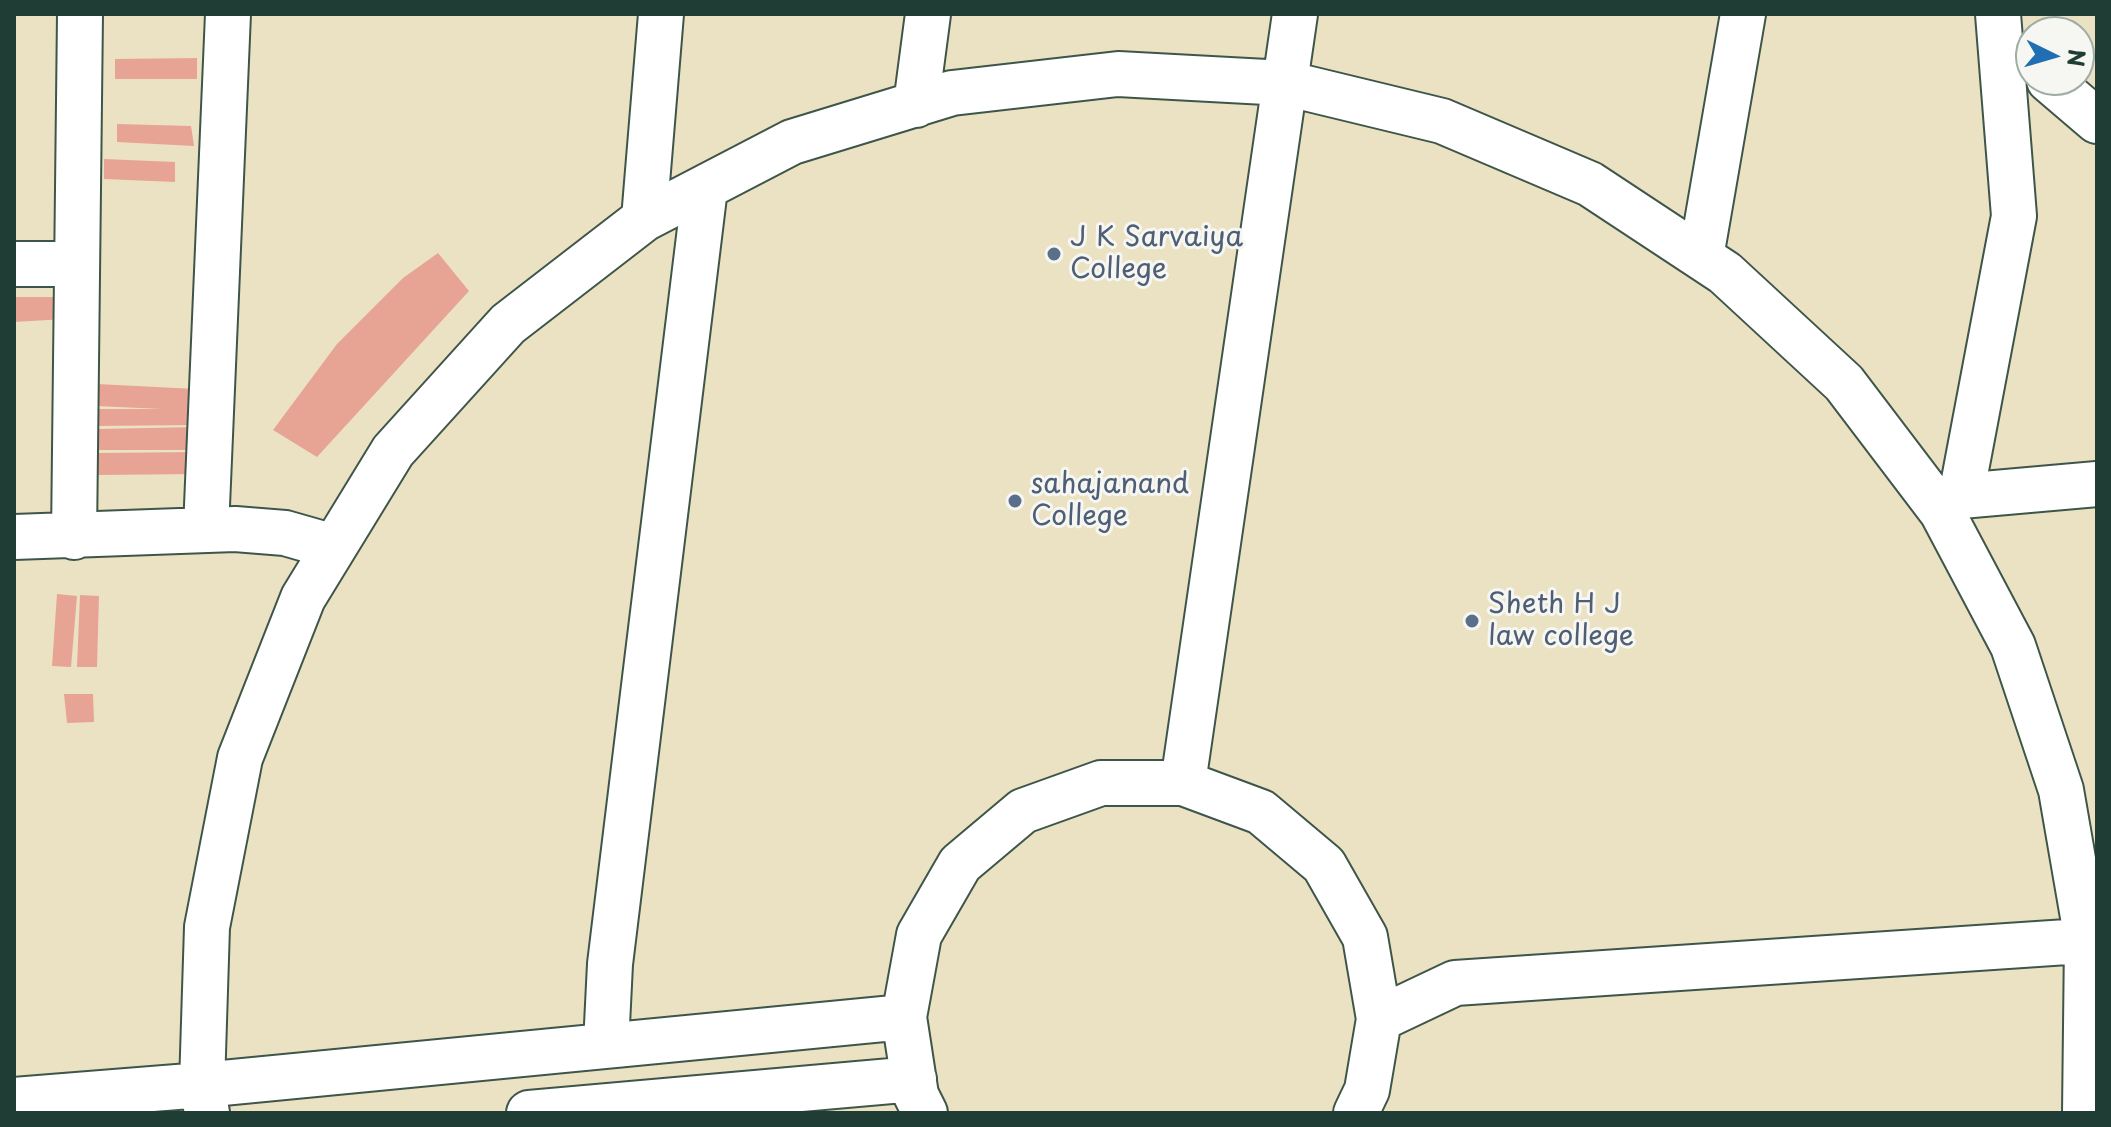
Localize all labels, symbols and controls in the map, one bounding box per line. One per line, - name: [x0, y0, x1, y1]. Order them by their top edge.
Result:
- north arrow: [2015, 16, 2095, 96]
- text: N: [2060, 48, 2095, 68]
- place label: J K Sarvaiya College: [1070, 221, 1243, 287]
- marker: J K Sarvaiya College: [1045, 245, 1063, 263]
- place label: sahajanand College: [1031, 468, 1189, 534]
- marker: sahajanand College: [1006, 492, 1024, 510]
- place label: Sheth H J law college: [1488, 588, 1634, 654]
- marker: Sheth H J law college: [1463, 612, 1481, 630]

